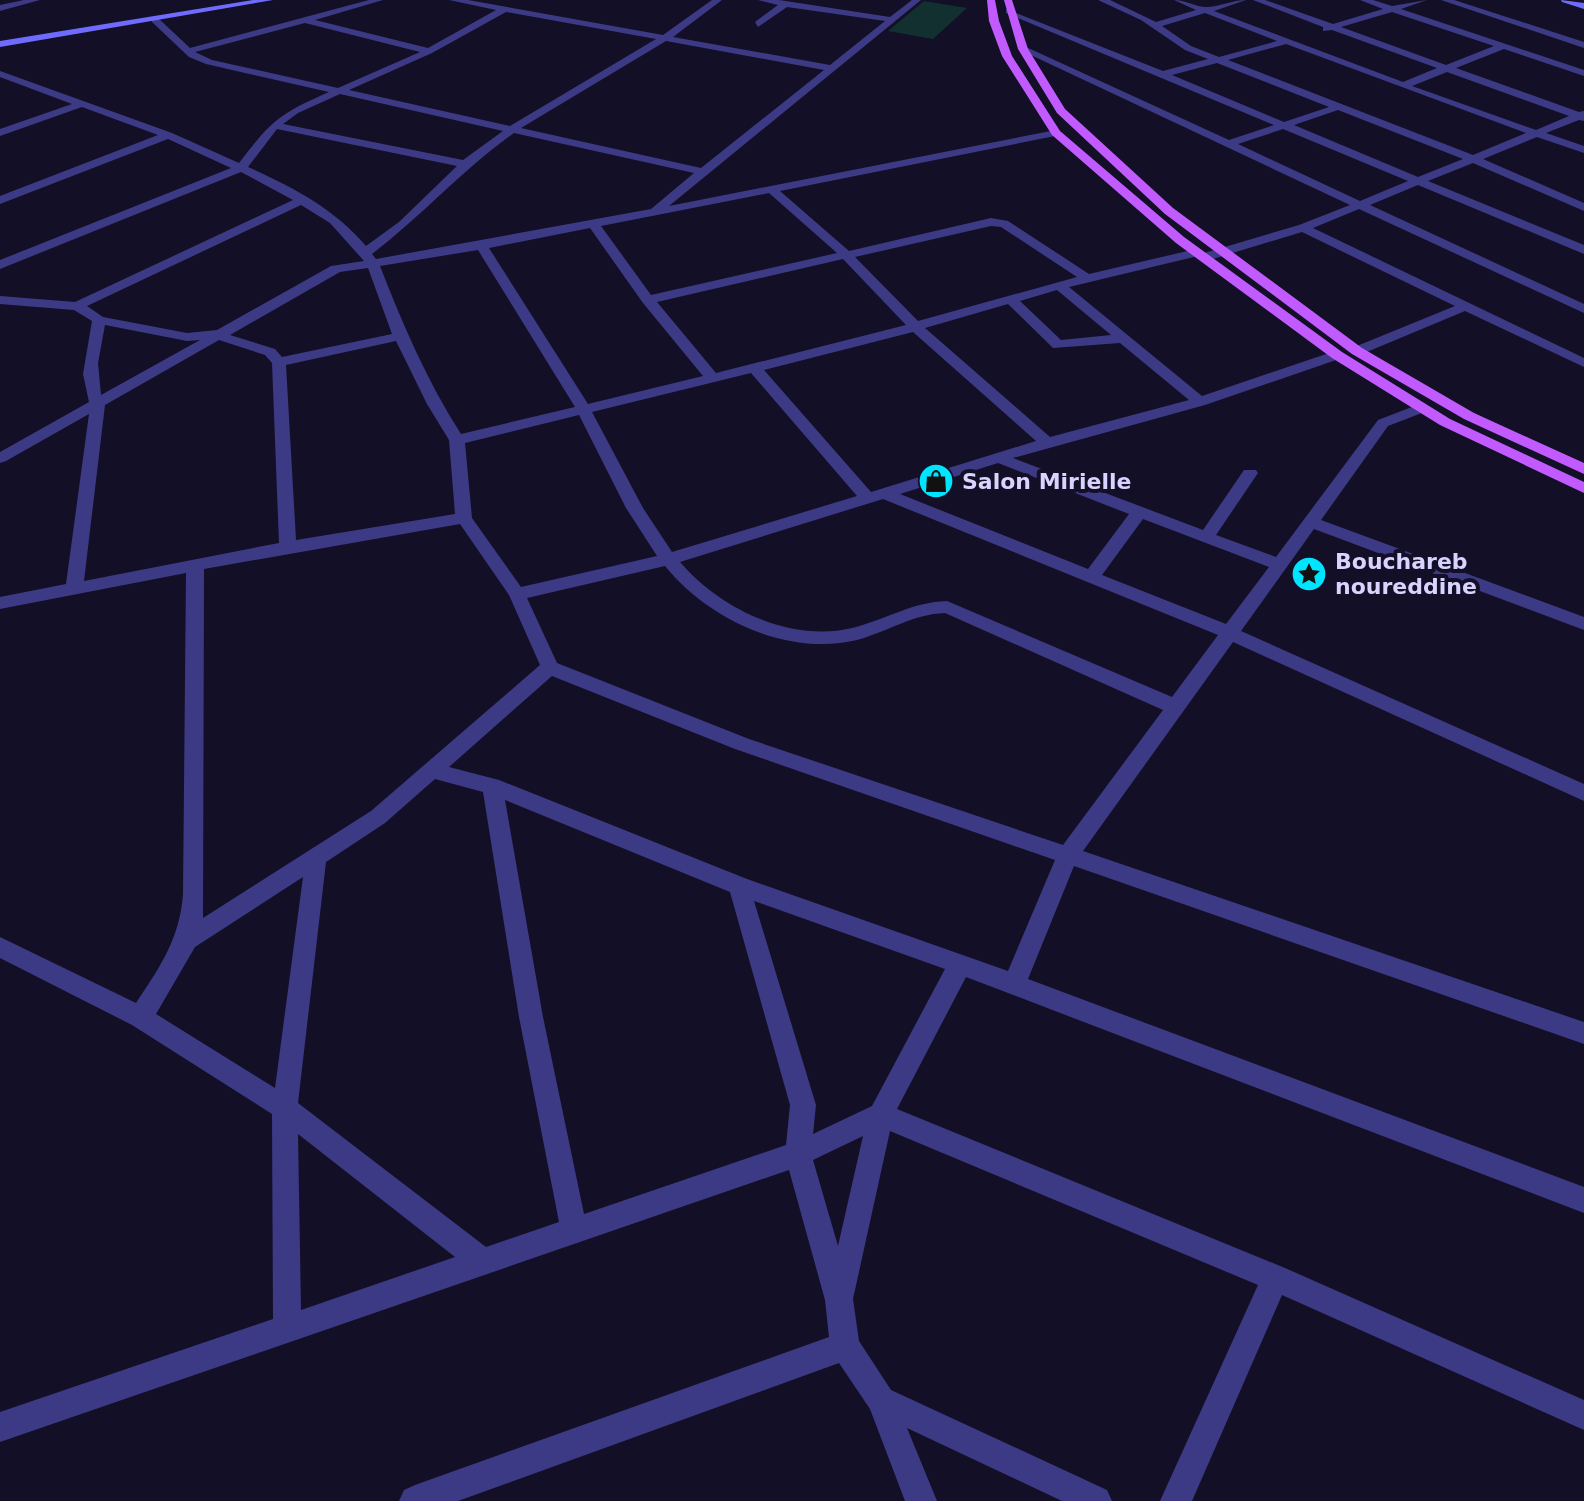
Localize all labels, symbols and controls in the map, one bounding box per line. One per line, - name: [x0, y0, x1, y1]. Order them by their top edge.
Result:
- shop icon: Salon Mirielle: [917, 462, 955, 500]
- place label: Salon Mirielle: [962, 469, 1131, 494]
- place label: Bouchareb noureddine: [1335, 549, 1477, 599]
- place icon: Bouchareb noureddine: [1290, 555, 1328, 593]

